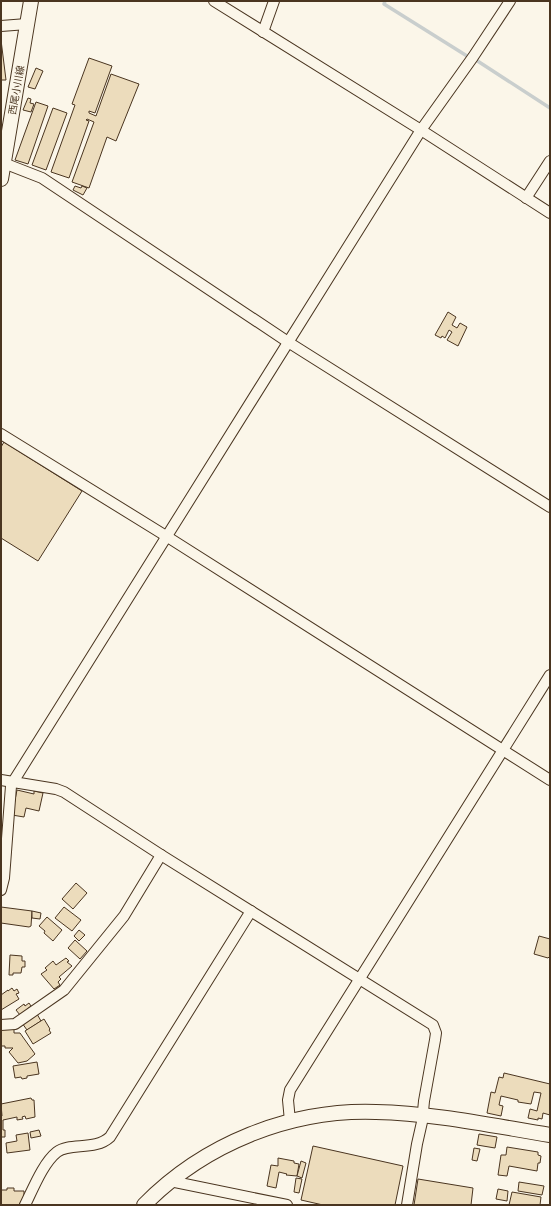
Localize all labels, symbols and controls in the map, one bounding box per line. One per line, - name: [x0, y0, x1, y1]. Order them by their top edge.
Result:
- street label: 西尾小川線: [7, 65, 27, 116]

